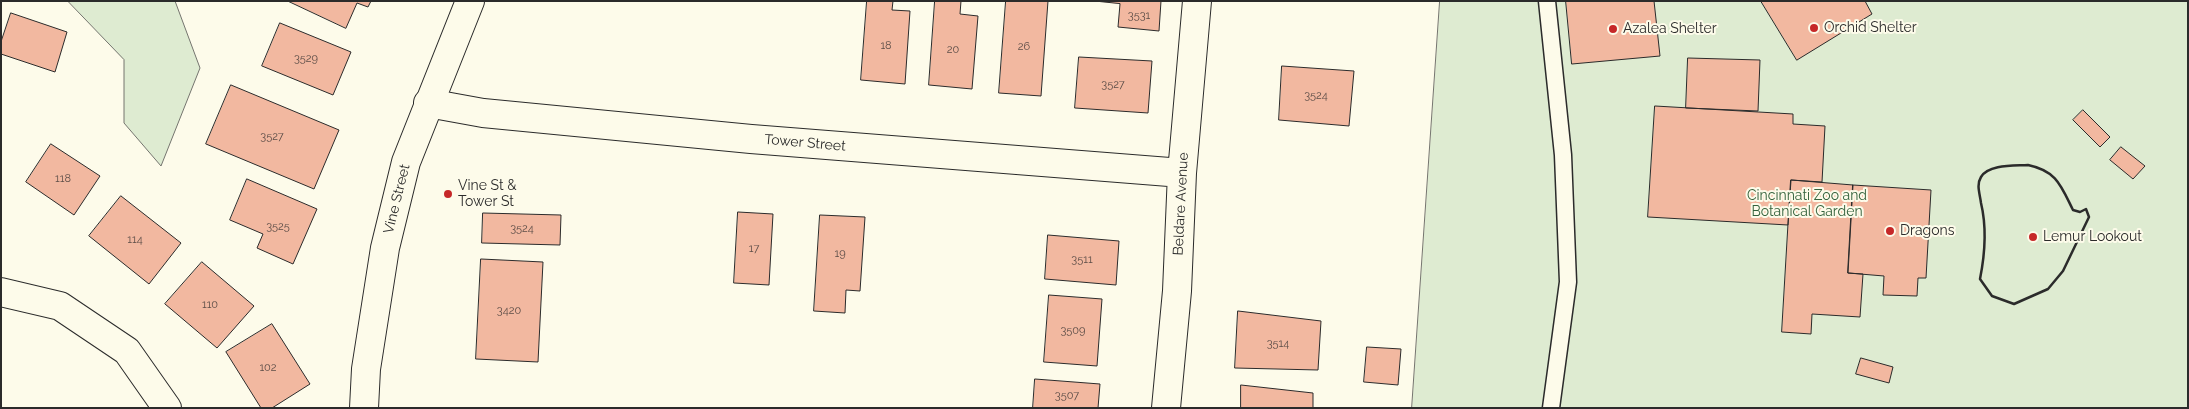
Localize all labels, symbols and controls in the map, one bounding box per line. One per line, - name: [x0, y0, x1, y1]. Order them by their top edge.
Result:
- house number: 3531: [1128, 9, 1150, 23]
- place label: Orchid Shelter: [1824, 20, 1917, 36]
- place label: Azalea Shelter: [1623, 21, 1717, 37]
- marker: Orchid Shelter: [1808, 22, 1820, 34]
- marker: Azalea Shelter: [1607, 23, 1619, 35]
- house number: 18: [880, 39, 892, 53]
- house number: 26: [1018, 40, 1030, 54]
- house number: 20: [947, 43, 959, 57]
- house number: 3529: [294, 52, 318, 66]
- house number: 3527: [1101, 78, 1125, 92]
- house number: 3524: [1304, 89, 1328, 103]
- house number: 3527: [260, 130, 284, 144]
- street label: Tower Street: [764, 131, 846, 155]
- street label: Beldare Avenue: [1170, 152, 1192, 256]
- street label: Vine Street: [380, 162, 414, 236]
- house number: 118: [55, 172, 71, 186]
- place label: Vine St & Tower St: [458, 178, 516, 210]
- marker: Vine St & Tower St: [442, 188, 454, 200]
- park label: Cincinnati Zoo and Botanical Garden: [1747, 188, 1867, 220]
- house number: 3525: [266, 220, 290, 234]
- house number: 3524: [510, 222, 534, 236]
- place label: Dragons: [1900, 223, 1954, 239]
- marker: Dragons: [1884, 225, 1896, 237]
- place label: Lemur Lookout: [2043, 229, 2142, 245]
- marker: Lemur Lookout: [2027, 231, 2039, 243]
- house number: 114: [127, 233, 143, 247]
- house number: 17: [749, 242, 759, 256]
- house number: 19: [834, 247, 846, 261]
- house number: 3511: [1071, 253, 1093, 267]
- house number: 110: [202, 298, 218, 312]
- house number: 3420: [497, 304, 521, 318]
- house number: 3509: [1060, 324, 1086, 338]
- house number: 3514: [1267, 337, 1289, 351]
- house number: 102: [259, 361, 277, 375]
- house number: 3507: [1055, 389, 1079, 403]

